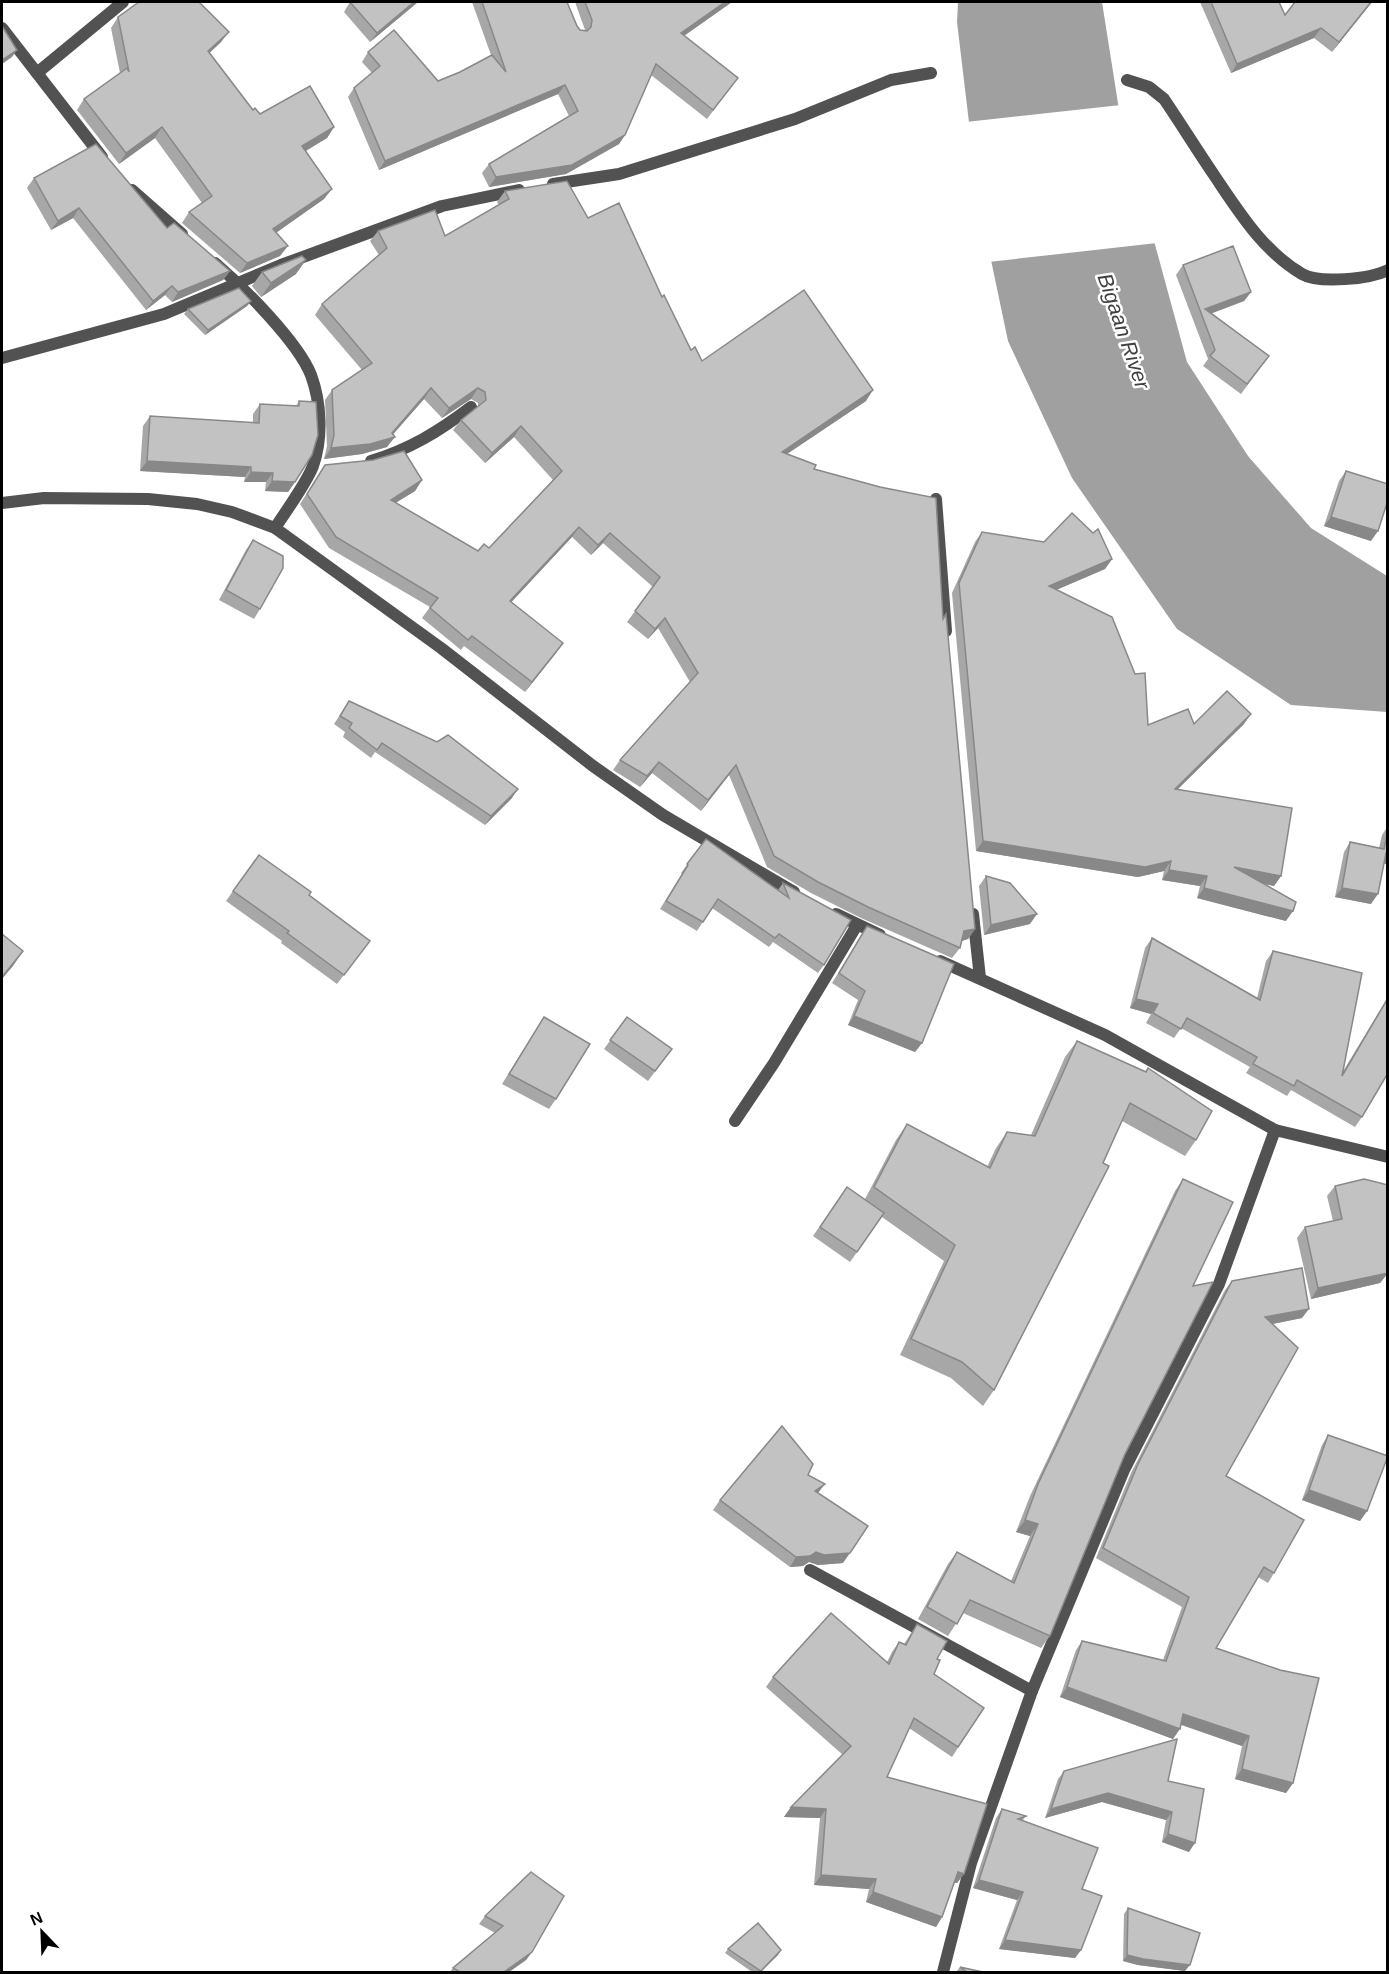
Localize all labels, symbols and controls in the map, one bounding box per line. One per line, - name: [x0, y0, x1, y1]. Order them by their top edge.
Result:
- water label: Bigaan River: [1094, 270, 1155, 393]
- north arrow: [12, 1902, 72, 1962]
- text: N: [28, 1909, 45, 1929]

